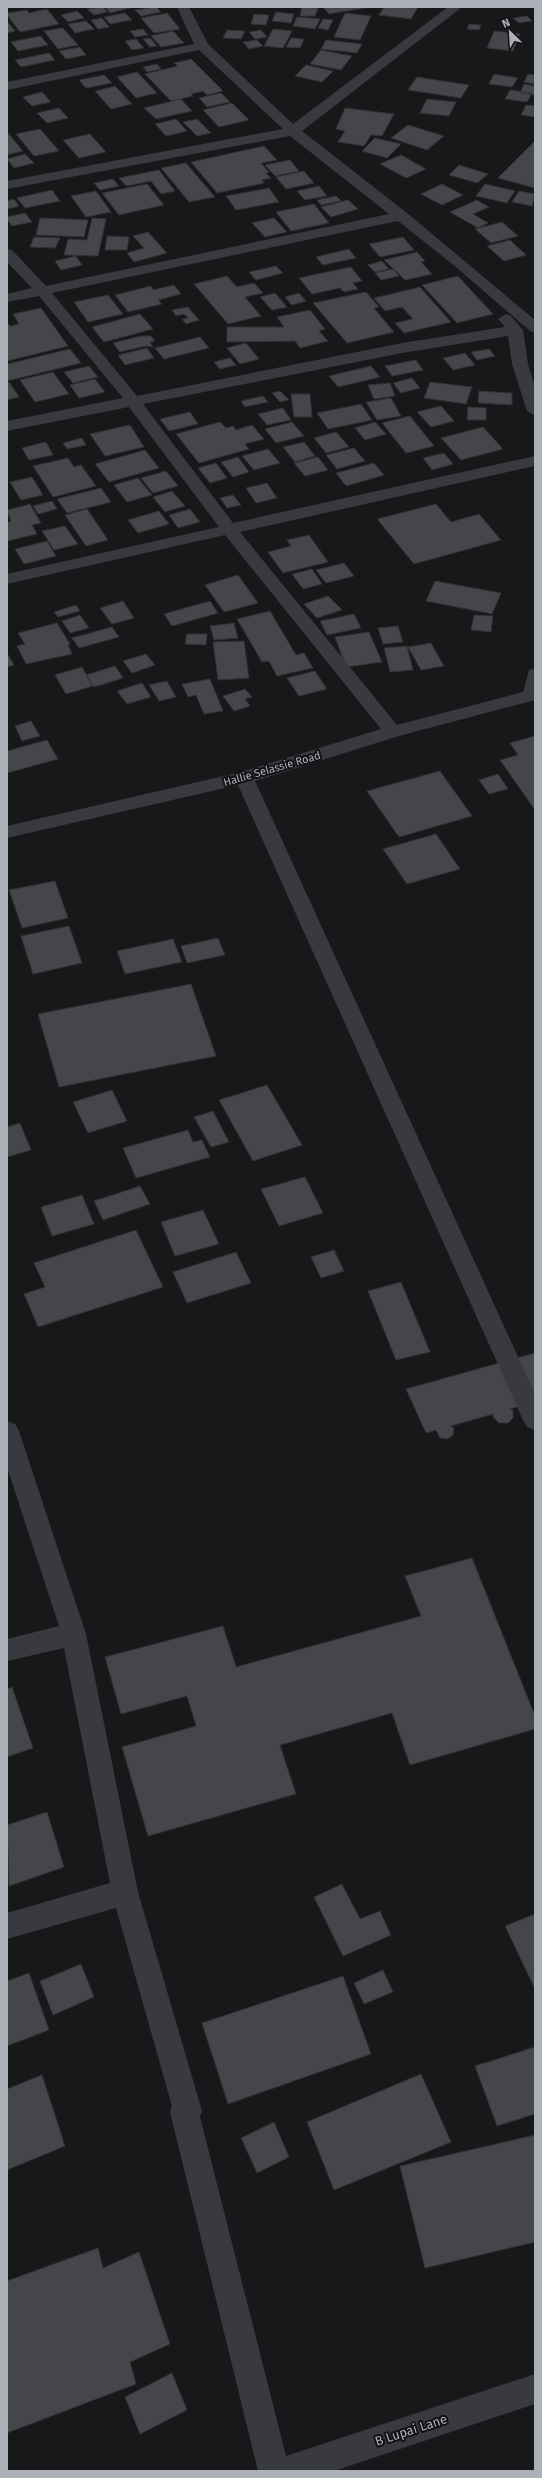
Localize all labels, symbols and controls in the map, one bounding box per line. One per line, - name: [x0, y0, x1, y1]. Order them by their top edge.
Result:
- north arrow: [490, 12, 530, 52]
- text: N: [500, 16, 512, 31]
- street label: Hallie Selassie Road: [222, 749, 322, 789]
- street label: B Lupai Lane: [373, 2411, 449, 2449]

